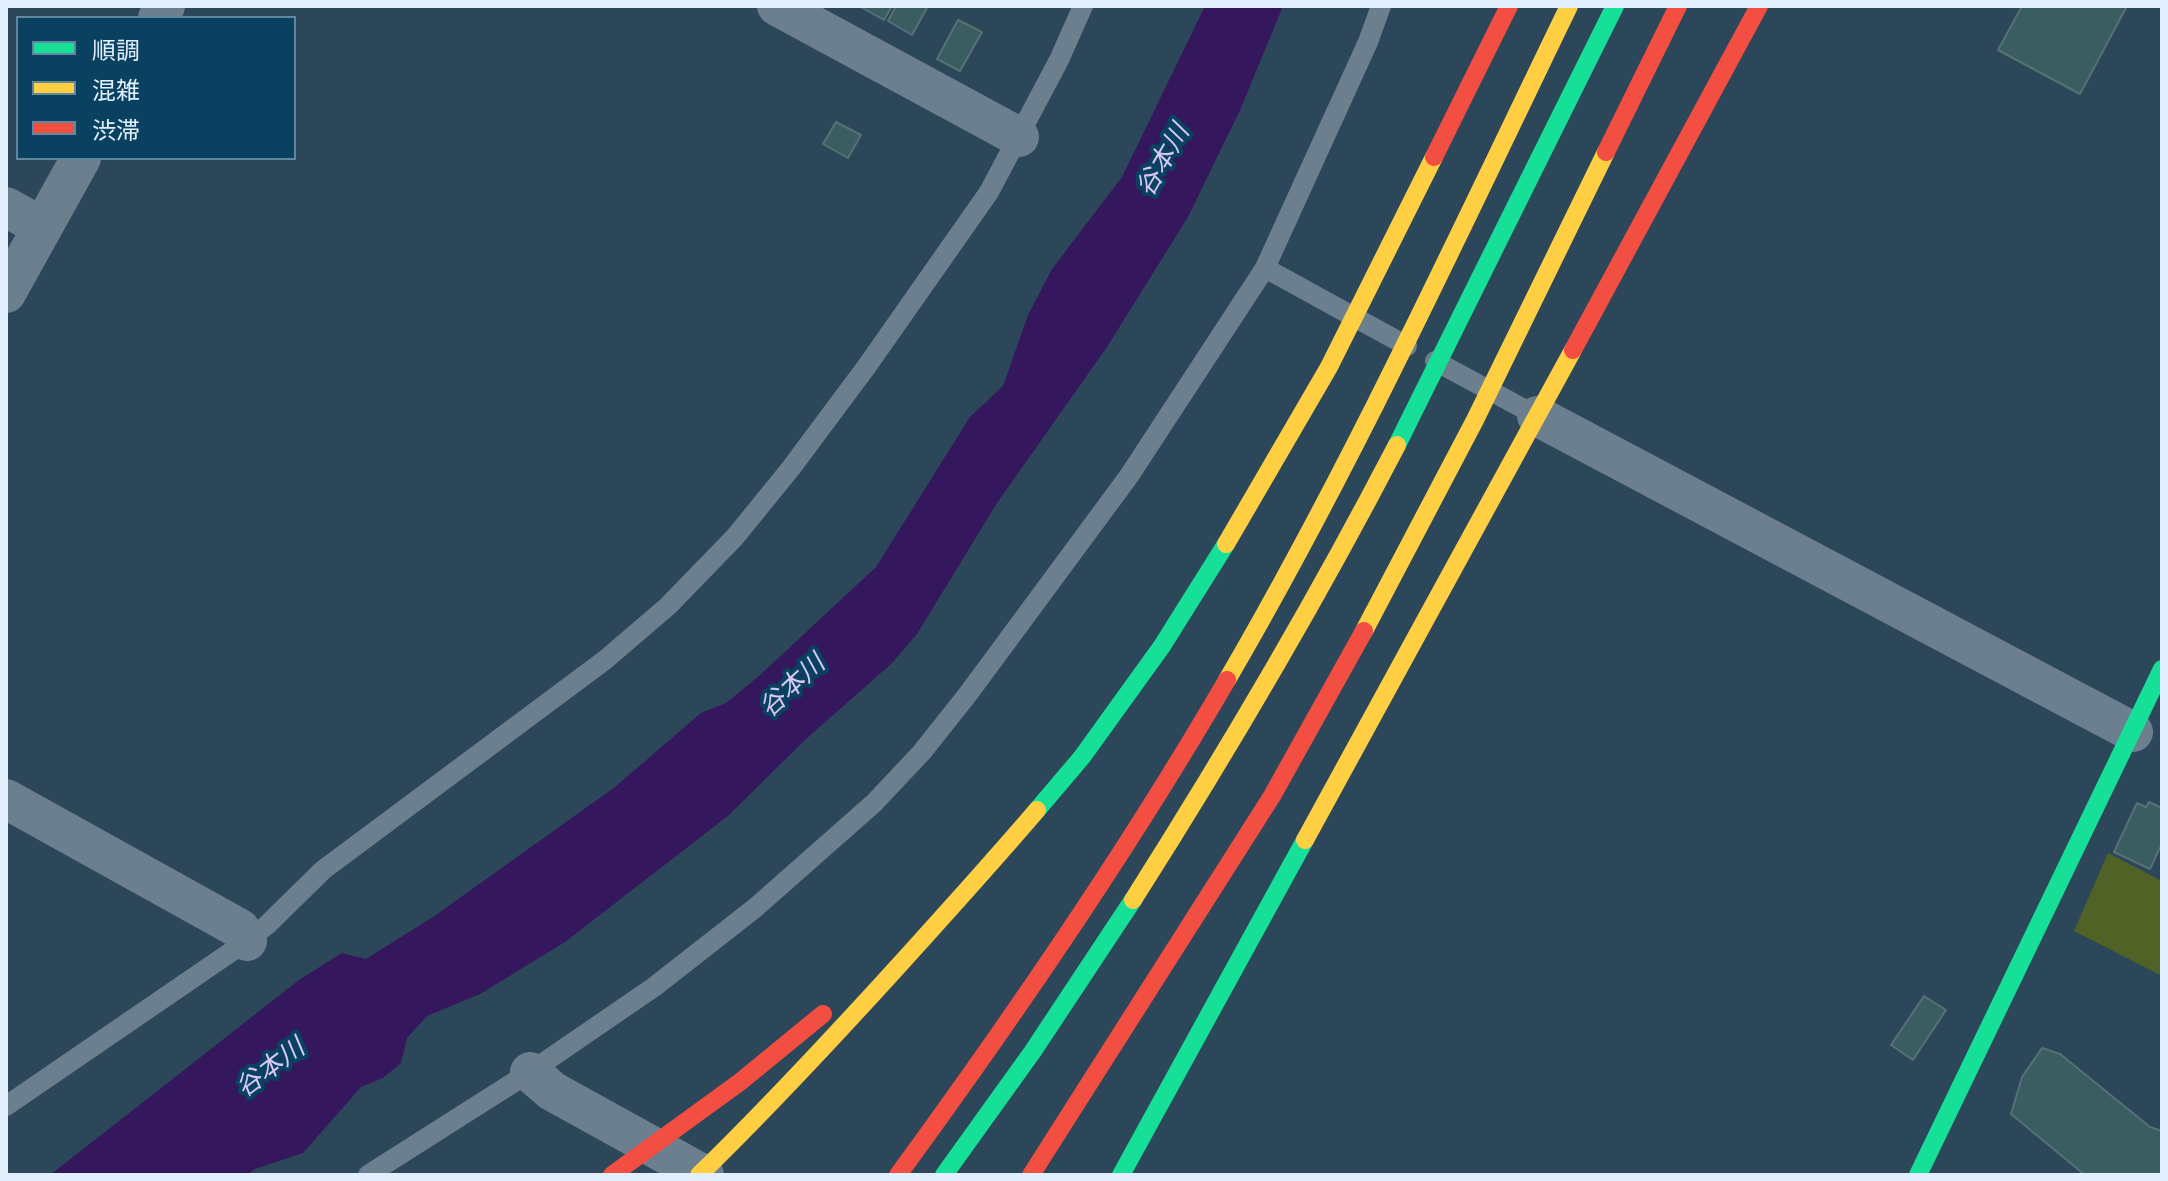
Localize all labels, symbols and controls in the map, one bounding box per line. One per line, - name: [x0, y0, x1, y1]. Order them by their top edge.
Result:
- legend: [16, 16, 296, 160]
- text: 順調: [92, 38, 140, 64]
- text: 混雑: [92, 78, 140, 104]
- text: 渋滞: [92, 118, 140, 144]
- water label: 谷本川: [1131, 119, 1197, 203]
- water label: 谷本川: [754, 649, 832, 725]
- water label: 谷本川: [230, 1033, 312, 1105]

